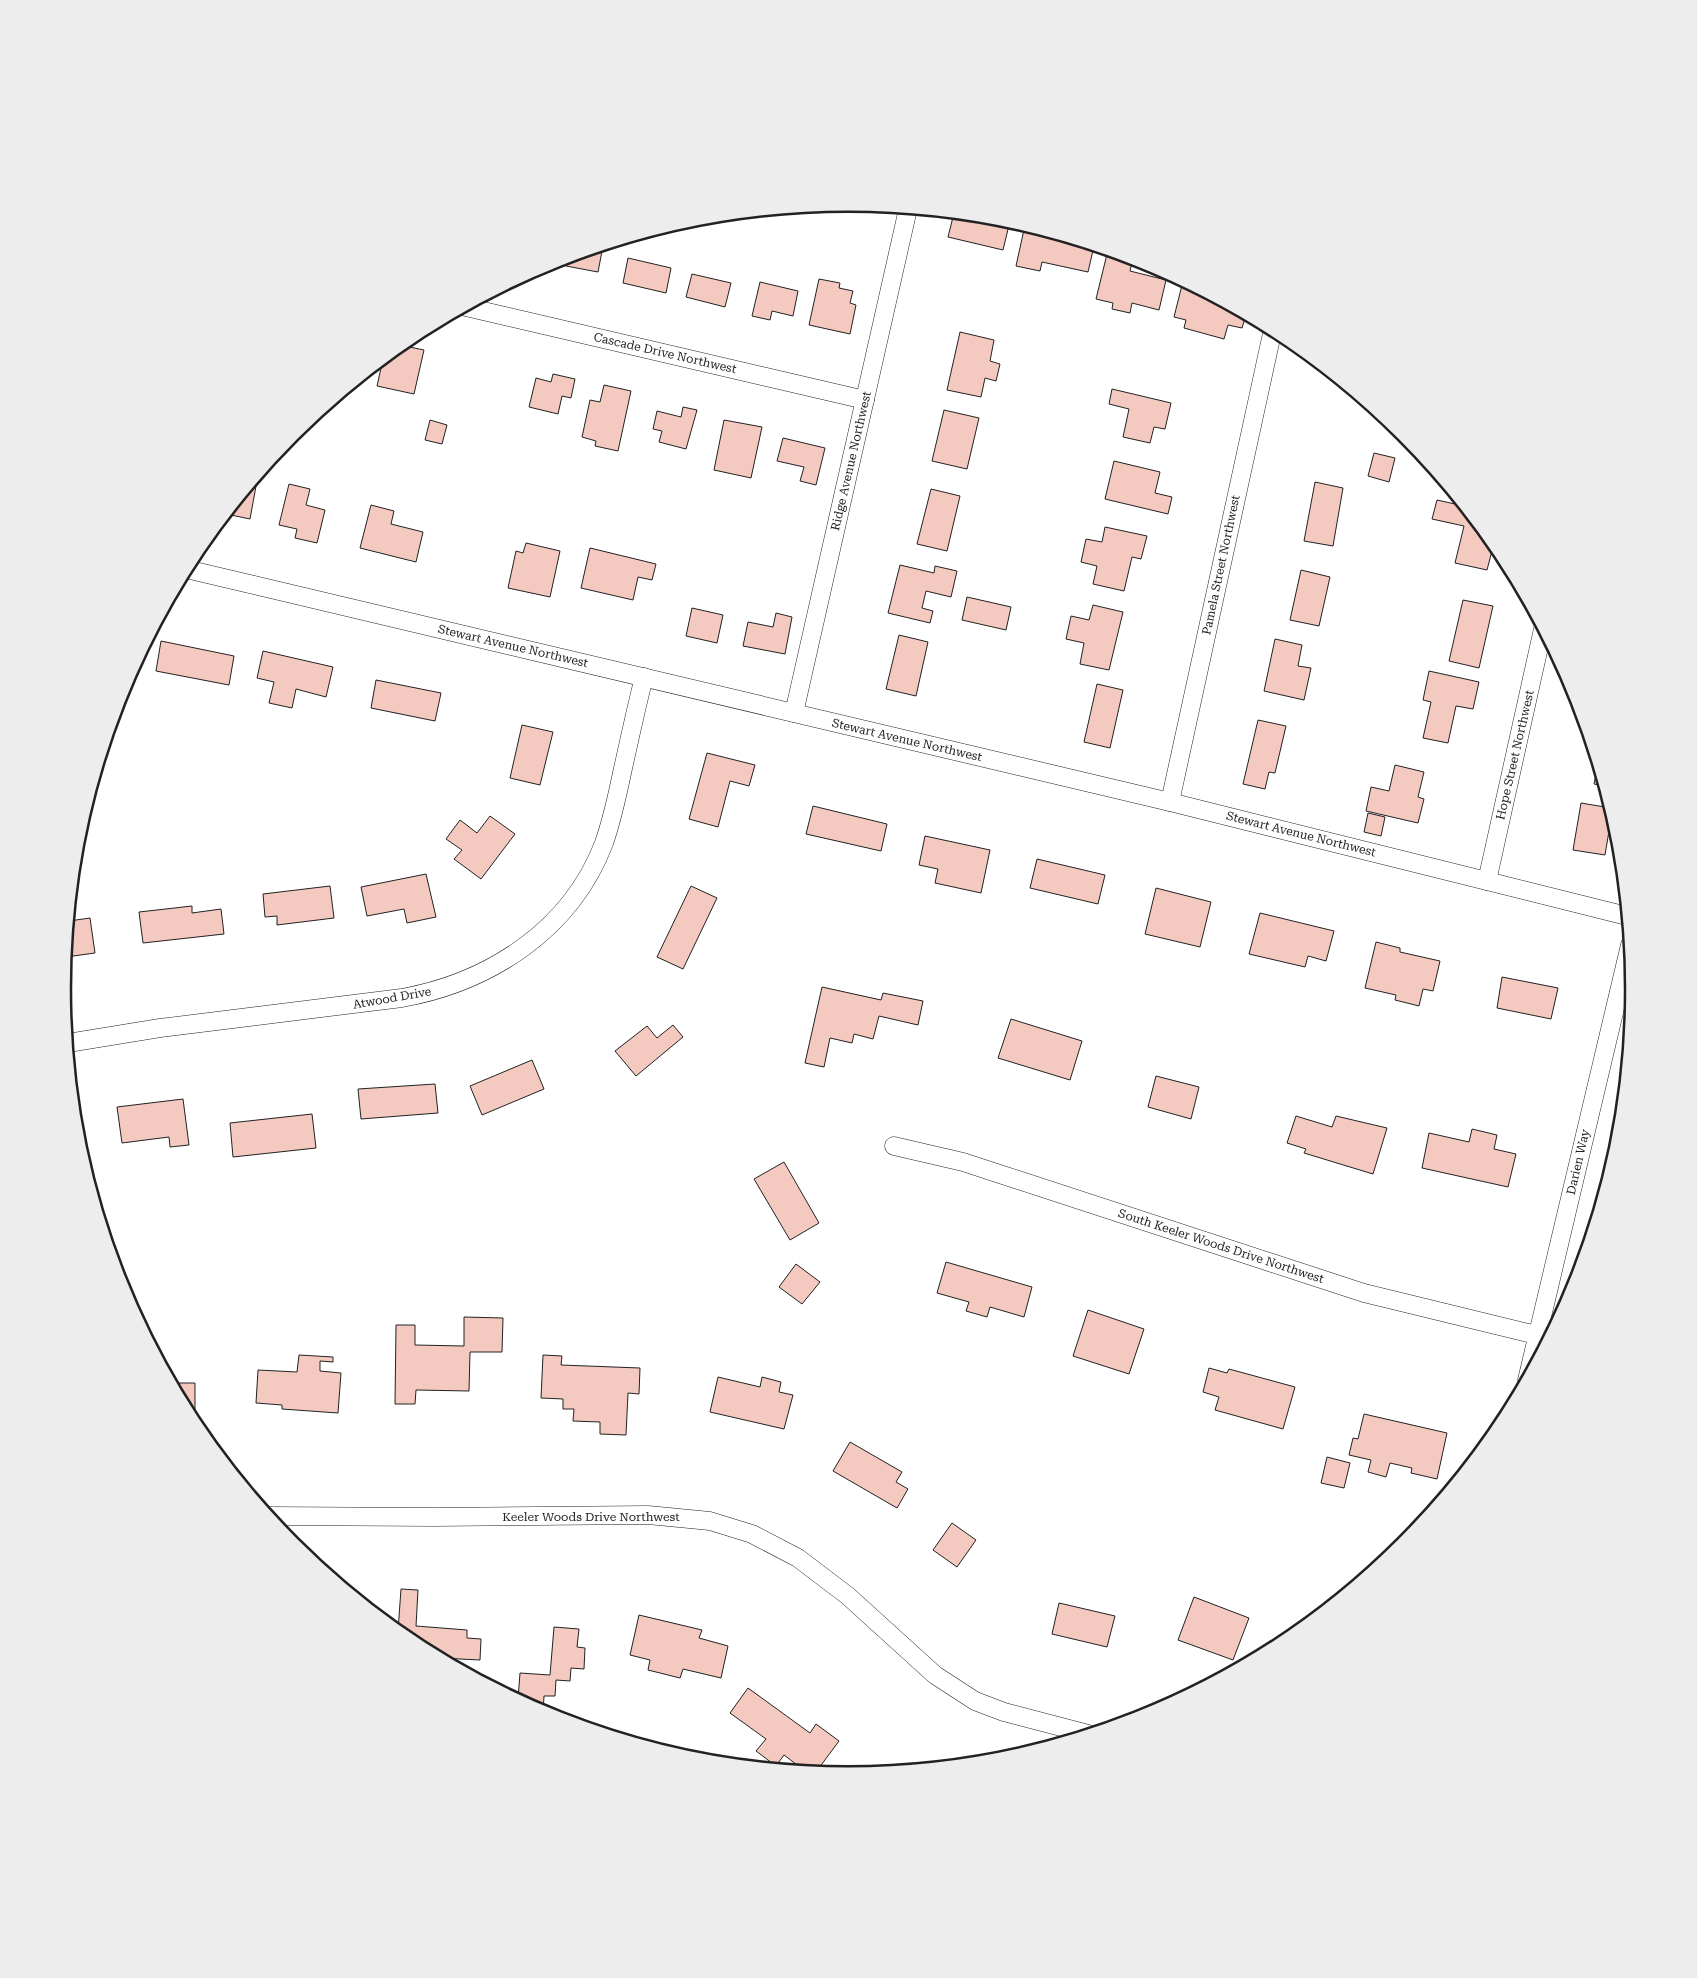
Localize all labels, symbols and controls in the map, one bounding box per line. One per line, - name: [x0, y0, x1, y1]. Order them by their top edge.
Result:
- street label: Cascade Drive Northwest: [592, 330, 738, 376]
- street label: Ridge Avenue Northwest: [828, 389, 874, 532]
- street label: Pamela Street Northwest: [1199, 493, 1243, 636]
- street label: Stewart Avenue Northwest: [437, 622, 590, 670]
- street label: Hope Street Northwest: [1493, 688, 1537, 821]
- street label: Stewart Avenue Northwest: [831, 716, 984, 764]
- street label: Stewart Avenue Northwest: [1225, 809, 1378, 860]
- street label: Atwood Drive: [352, 984, 433, 1012]
- street label: Darien Way: [1564, 1127, 1593, 1196]
- street label: South Keeler Woods Drive Northwest: [1116, 1206, 1326, 1286]
- street label: Keeler Woods Drive Northwest: [502, 1510, 680, 1524]

